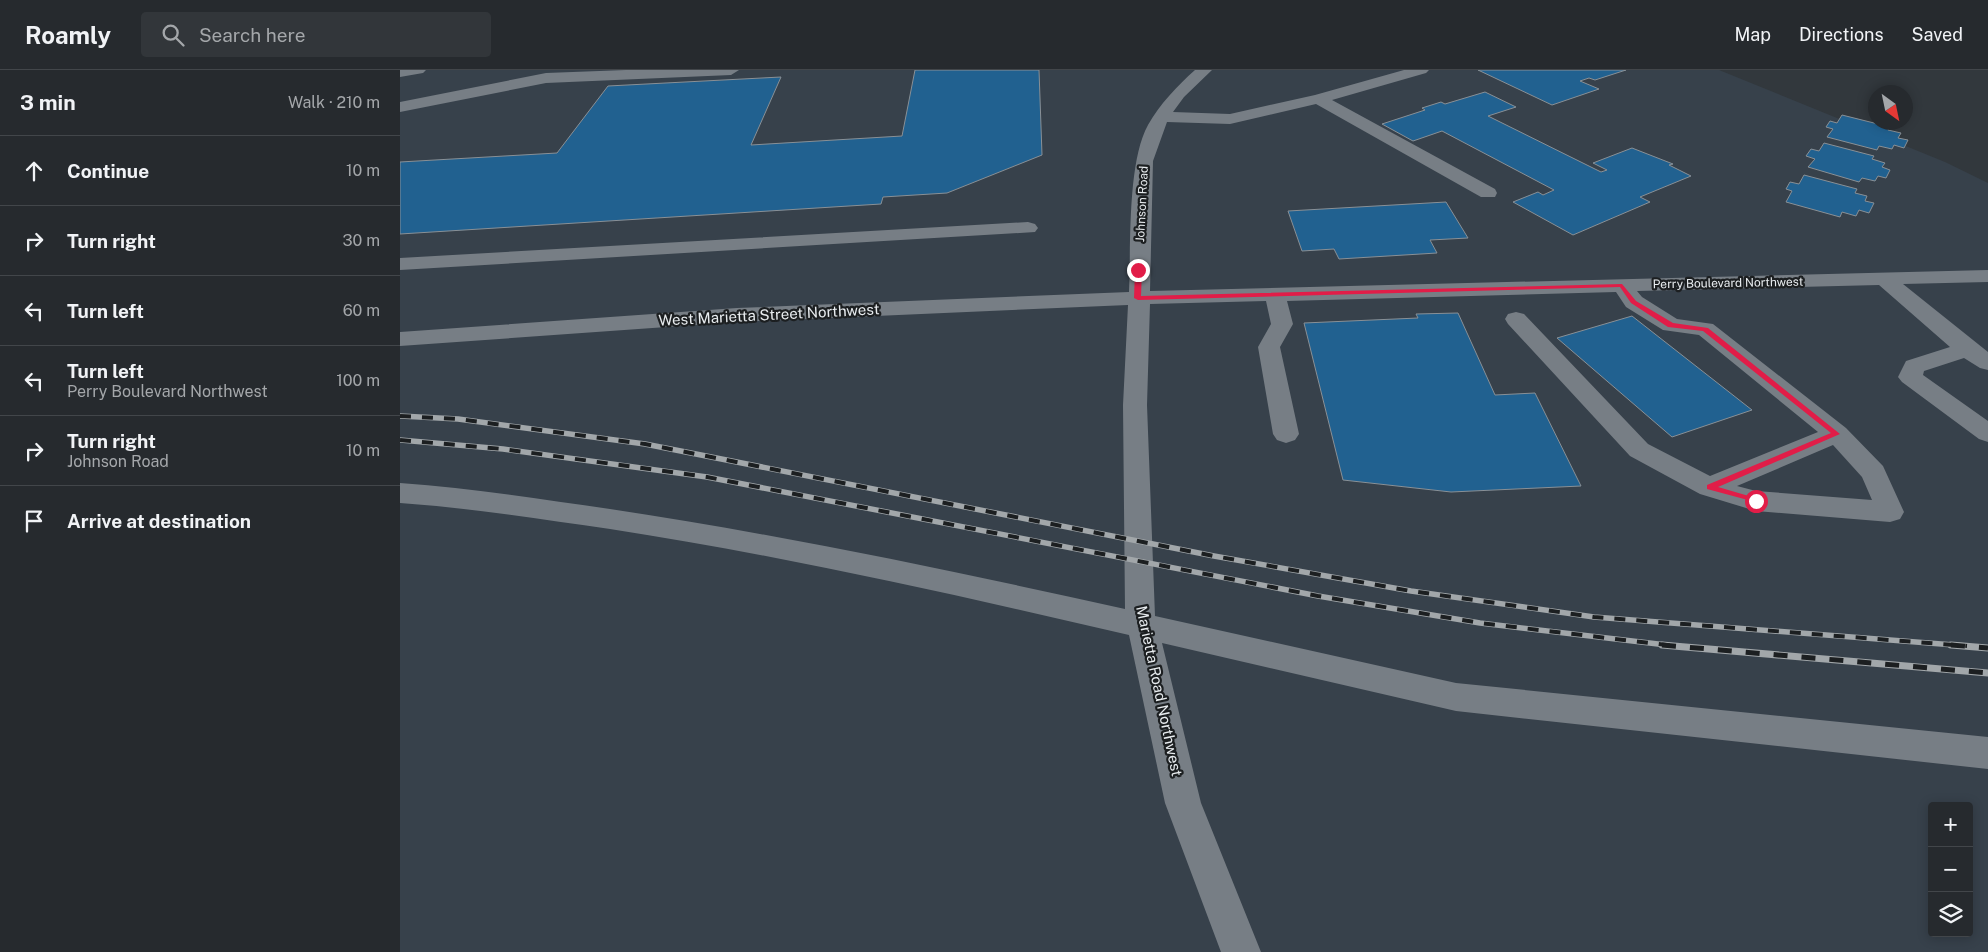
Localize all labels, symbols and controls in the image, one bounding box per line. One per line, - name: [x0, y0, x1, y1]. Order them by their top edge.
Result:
- search box: [141, 12, 491, 57]
- text: Roamly: [25, 21, 111, 49]
- icon: search: [159, 21, 187, 49]
- text: Search here: [199, 24, 306, 46]
- text: Map: [1734, 24, 1771, 45]
- text: Directions: [1799, 24, 1884, 45]
- text: Saved: [1912, 24, 1963, 45]
- north arrow: [1868, 85, 1913, 130]
- text: 3 min: [20, 90, 76, 115]
- text: Walk · 210 m: [288, 93, 380, 112]
- icon: ahead: [20, 157, 48, 185]
- text: Continue: [67, 160, 149, 182]
- text: 10 m: [346, 161, 380, 180]
- street label: Johnson Road: [1133, 166, 1151, 242]
- icon: right: [20, 227, 48, 255]
- text: Turn right: [67, 230, 156, 252]
- text: 30 m: [343, 231, 380, 250]
- route end: [1127, 259, 1150, 282]
- street label: Perry Boulevard Northwest: [1653, 275, 1804, 291]
- icon: left: [20, 297, 48, 325]
- text: Turn left: [67, 300, 144, 322]
- street label: West Marietta Street Northwest: [658, 300, 880, 329]
- text: 60 m: [343, 301, 380, 320]
- text: Turn left: [67, 360, 144, 382]
- icon: left: [20, 367, 48, 395]
- text: 100 m: [336, 371, 380, 390]
- text: Perry Boulevard Northwest: [67, 382, 268, 401]
- text: Turn right: [67, 430, 156, 452]
- icon: right: [20, 437, 48, 465]
- text: 10 m: [346, 441, 380, 460]
- text: Johnson Road: [67, 452, 169, 471]
- route start: [1745, 490, 1768, 513]
- icon: arrive: [20, 507, 48, 535]
- text: Arrive at destination: [67, 510, 251, 532]
- street label: Marietta Road Northwest: [1133, 604, 1186, 778]
- map controls: [1928, 802, 1973, 937]
- button: +: [1928, 802, 1973, 847]
- button: −: [1928, 847, 1973, 892]
- button: layers: [1928, 892, 1973, 937]

